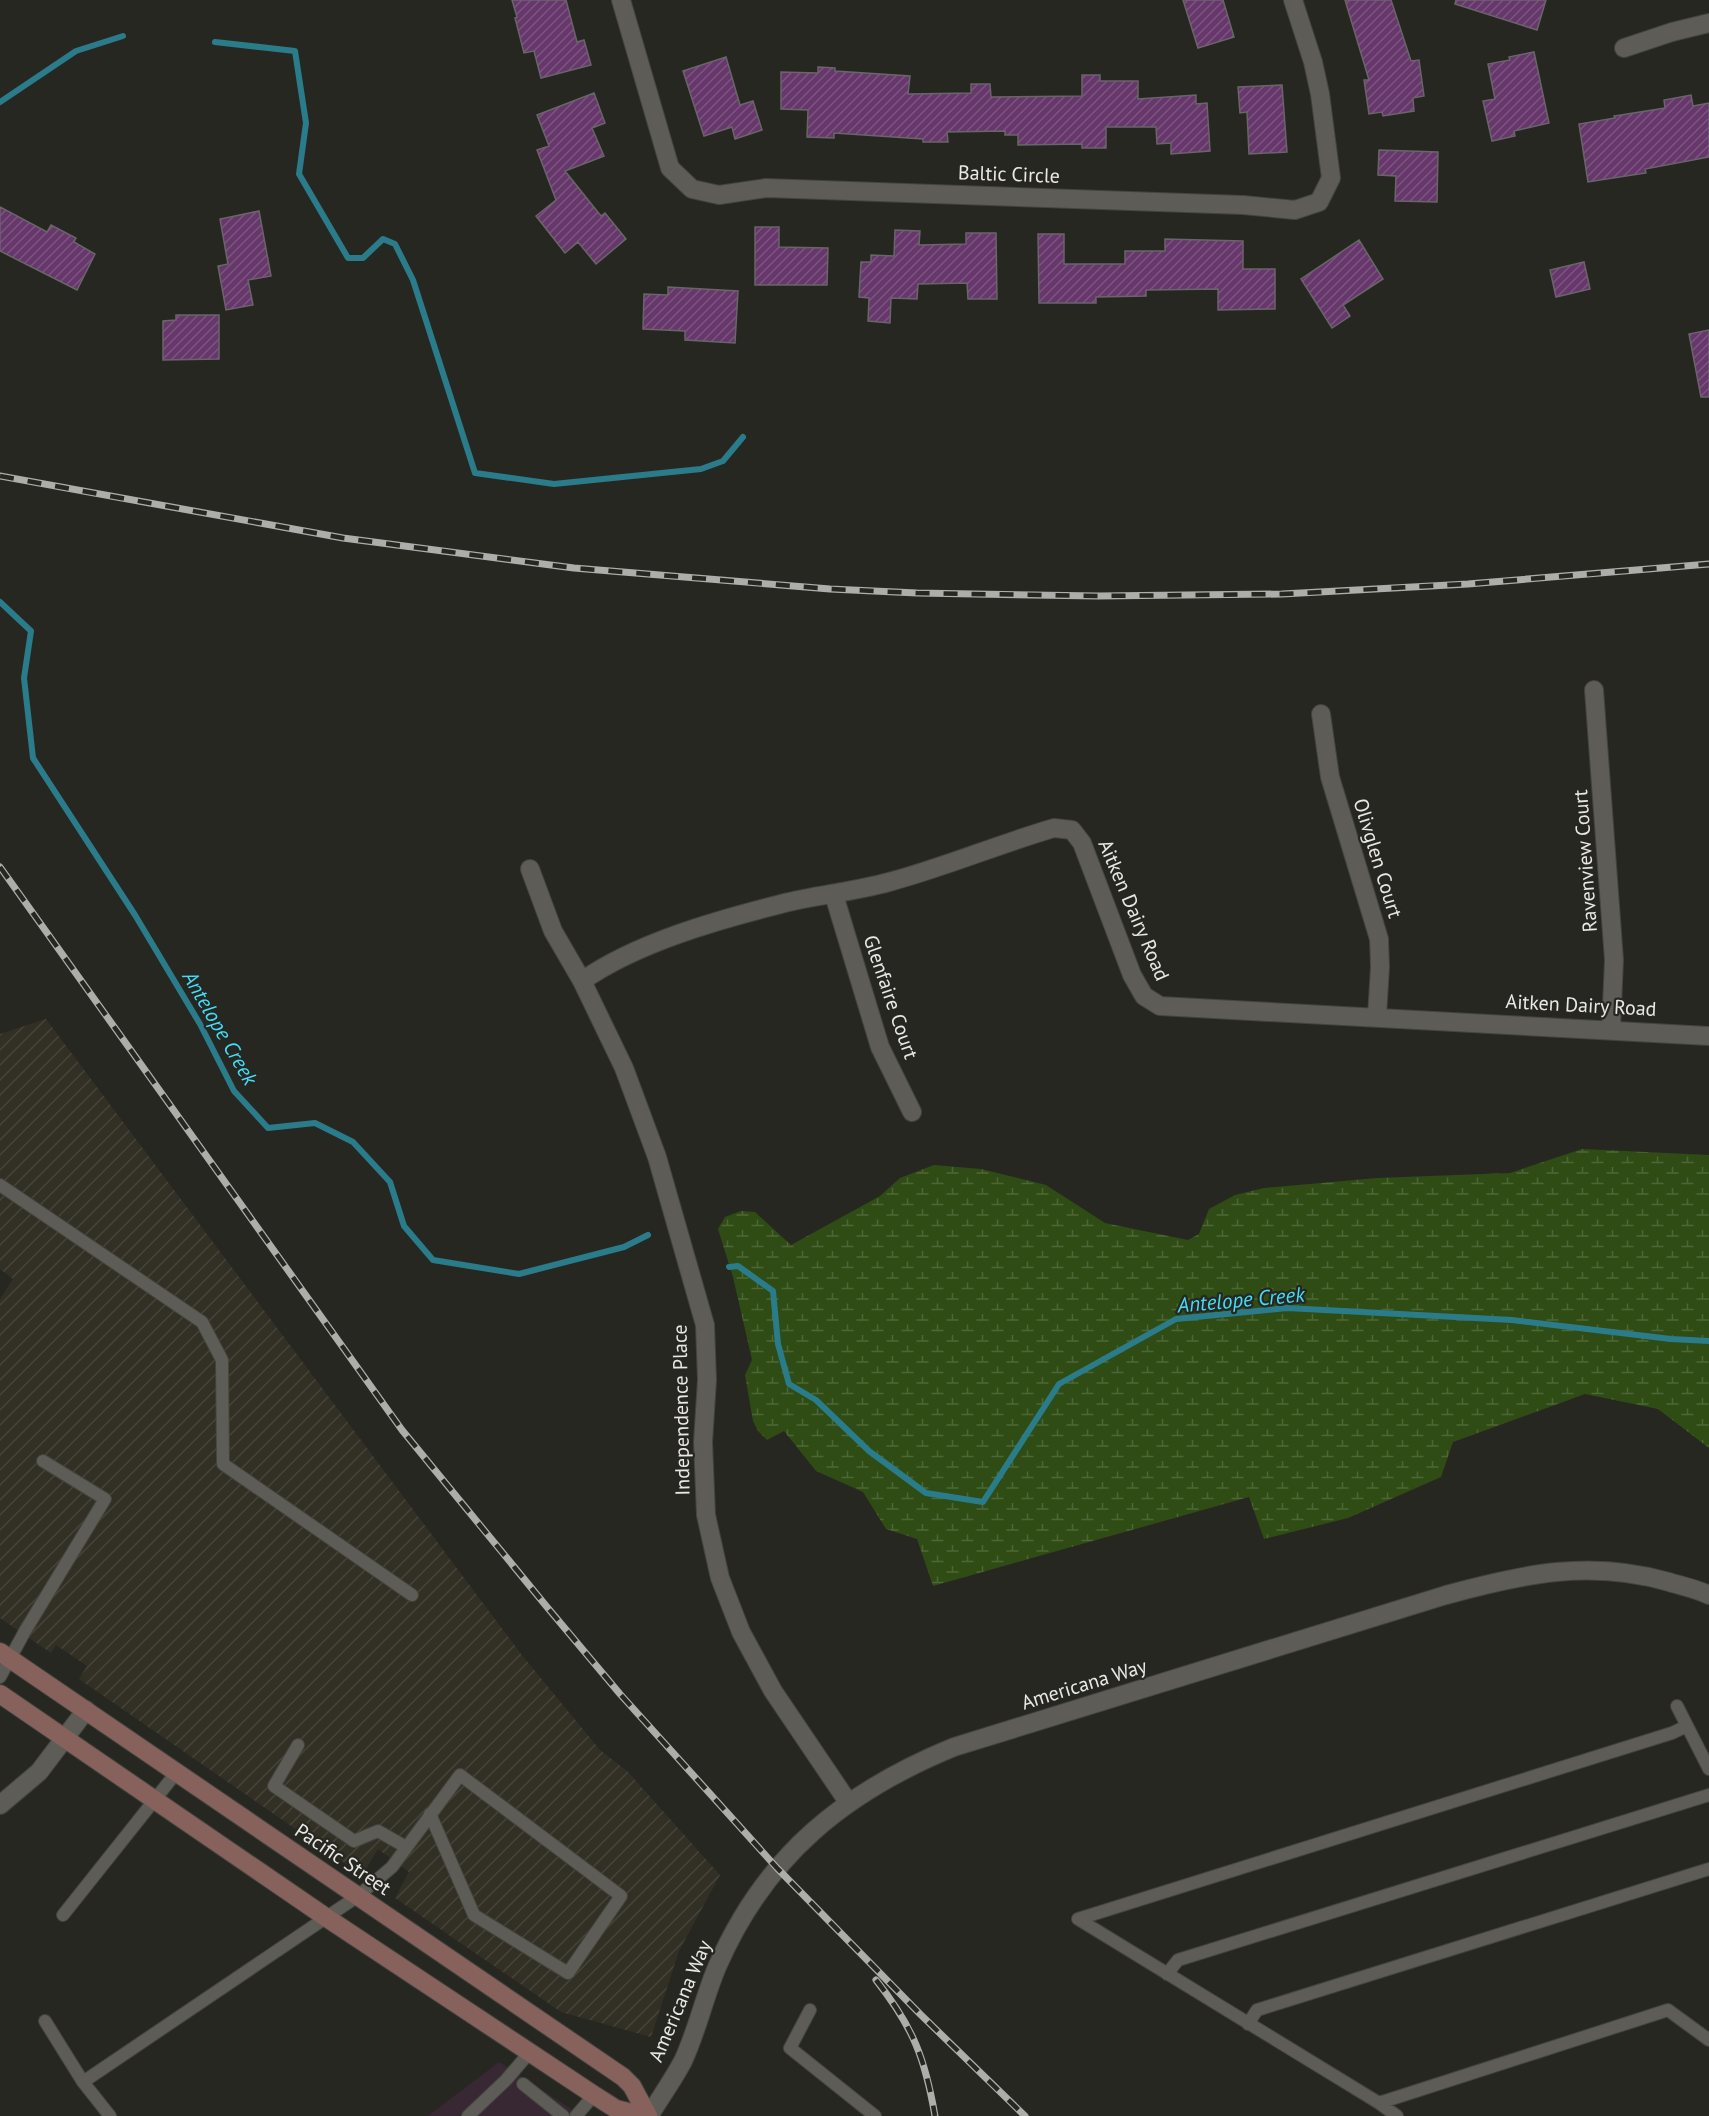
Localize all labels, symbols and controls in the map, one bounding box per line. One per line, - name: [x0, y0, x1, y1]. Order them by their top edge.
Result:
- street label: Baltic Circle: [958, 159, 1060, 189]
- street label: Ravenview Court: [1567, 789, 1603, 933]
- street label: Olivglen Court: [1347, 795, 1409, 921]
- street label: Aitken Dairy Road: [1093, 835, 1175, 985]
- street label: Glenfaire Court: [858, 932, 924, 1063]
- water label: Antelope Creek: [176, 965, 265, 1091]
- street label: Aitken Dairy Road: [1505, 988, 1657, 1022]
- water label: Antelope Creek: [1175, 1280, 1307, 1319]
- street label: Independence Place: [667, 1324, 695, 1496]
- street label: Americana Way: [1018, 1652, 1151, 1715]
- street label: Pacific Street: [290, 1817, 396, 1901]
- street label: Americana Way: [643, 1935, 718, 2066]

